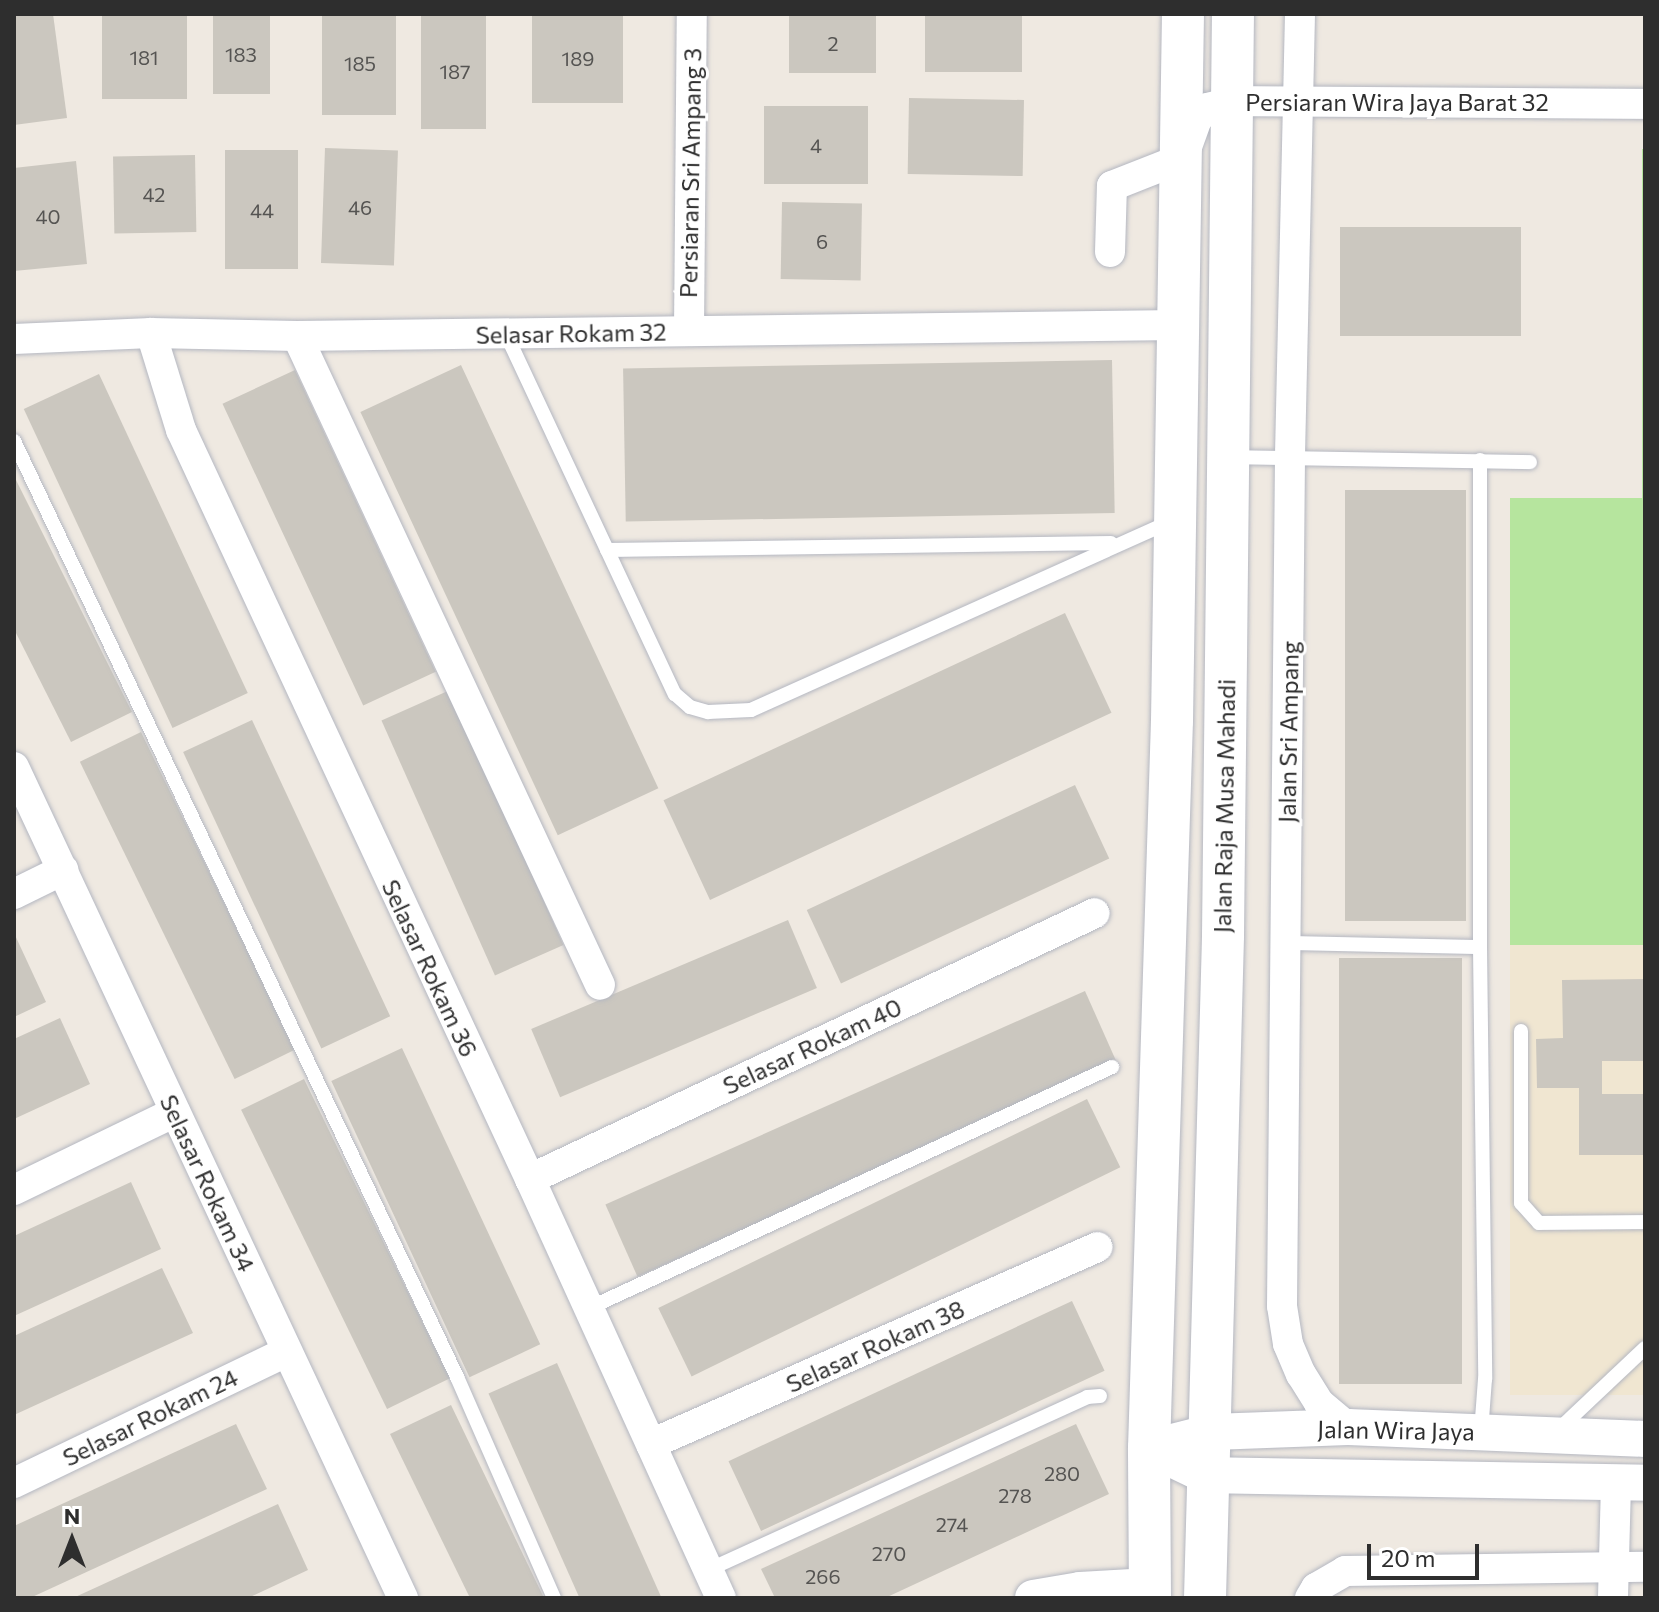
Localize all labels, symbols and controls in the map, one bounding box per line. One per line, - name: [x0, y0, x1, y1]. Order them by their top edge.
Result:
- house number: 2: [827, 31, 839, 55]
- house number: 183: [225, 42, 257, 66]
- house number: 181: [129, 45, 159, 69]
- house number: 189: [562, 46, 594, 70]
- street label: Persiaran Sri Ampang 3: [673, 48, 707, 298]
- house number: 185: [344, 51, 376, 75]
- house number: 187: [439, 59, 471, 83]
- street label: Persiaran Wira Jaya Barat 32: [1245, 88, 1549, 116]
- house number: 4: [810, 133, 822, 157]
- house number: 42: [143, 182, 165, 206]
- house number: 46: [348, 195, 372, 219]
- house number: 44: [250, 198, 274, 222]
- house number: 40: [35, 204, 61, 228]
- house number: 6: [816, 229, 828, 253]
- street label: Selasar Rokam 32: [475, 317, 667, 349]
- street label: Jalan Sri Ampang: [1272, 641, 1304, 823]
- street label: Jalan Raja Musa Mahadi: [1207, 679, 1241, 933]
- street label: Selasar Rokam 36: [376, 875, 484, 1061]
- street label: Selasar Rokam 40: [718, 992, 906, 1100]
- street label: Selasar Rokam 34: [154, 1090, 262, 1276]
- street label: Selasar Rokam 38: [781, 1294, 969, 1398]
- street label: Selasar Rokam 24: [58, 1362, 242, 1472]
- street label: Jalan Wira Jaya: [1317, 1414, 1475, 1446]
- house number: 280: [1044, 1461, 1080, 1485]
- house number: 278: [998, 1483, 1032, 1507]
- north arrow: [32, 1500, 112, 1580]
- text: N: [64, 1502, 80, 1529]
- house number: 274: [936, 1512, 968, 1536]
- scale bar: [1371, 1528, 1483, 1578]
- house number: 270: [872, 1541, 906, 1565]
- text: 20 m: [1381, 1543, 1435, 1572]
- house number: 266: [805, 1564, 841, 1588]

